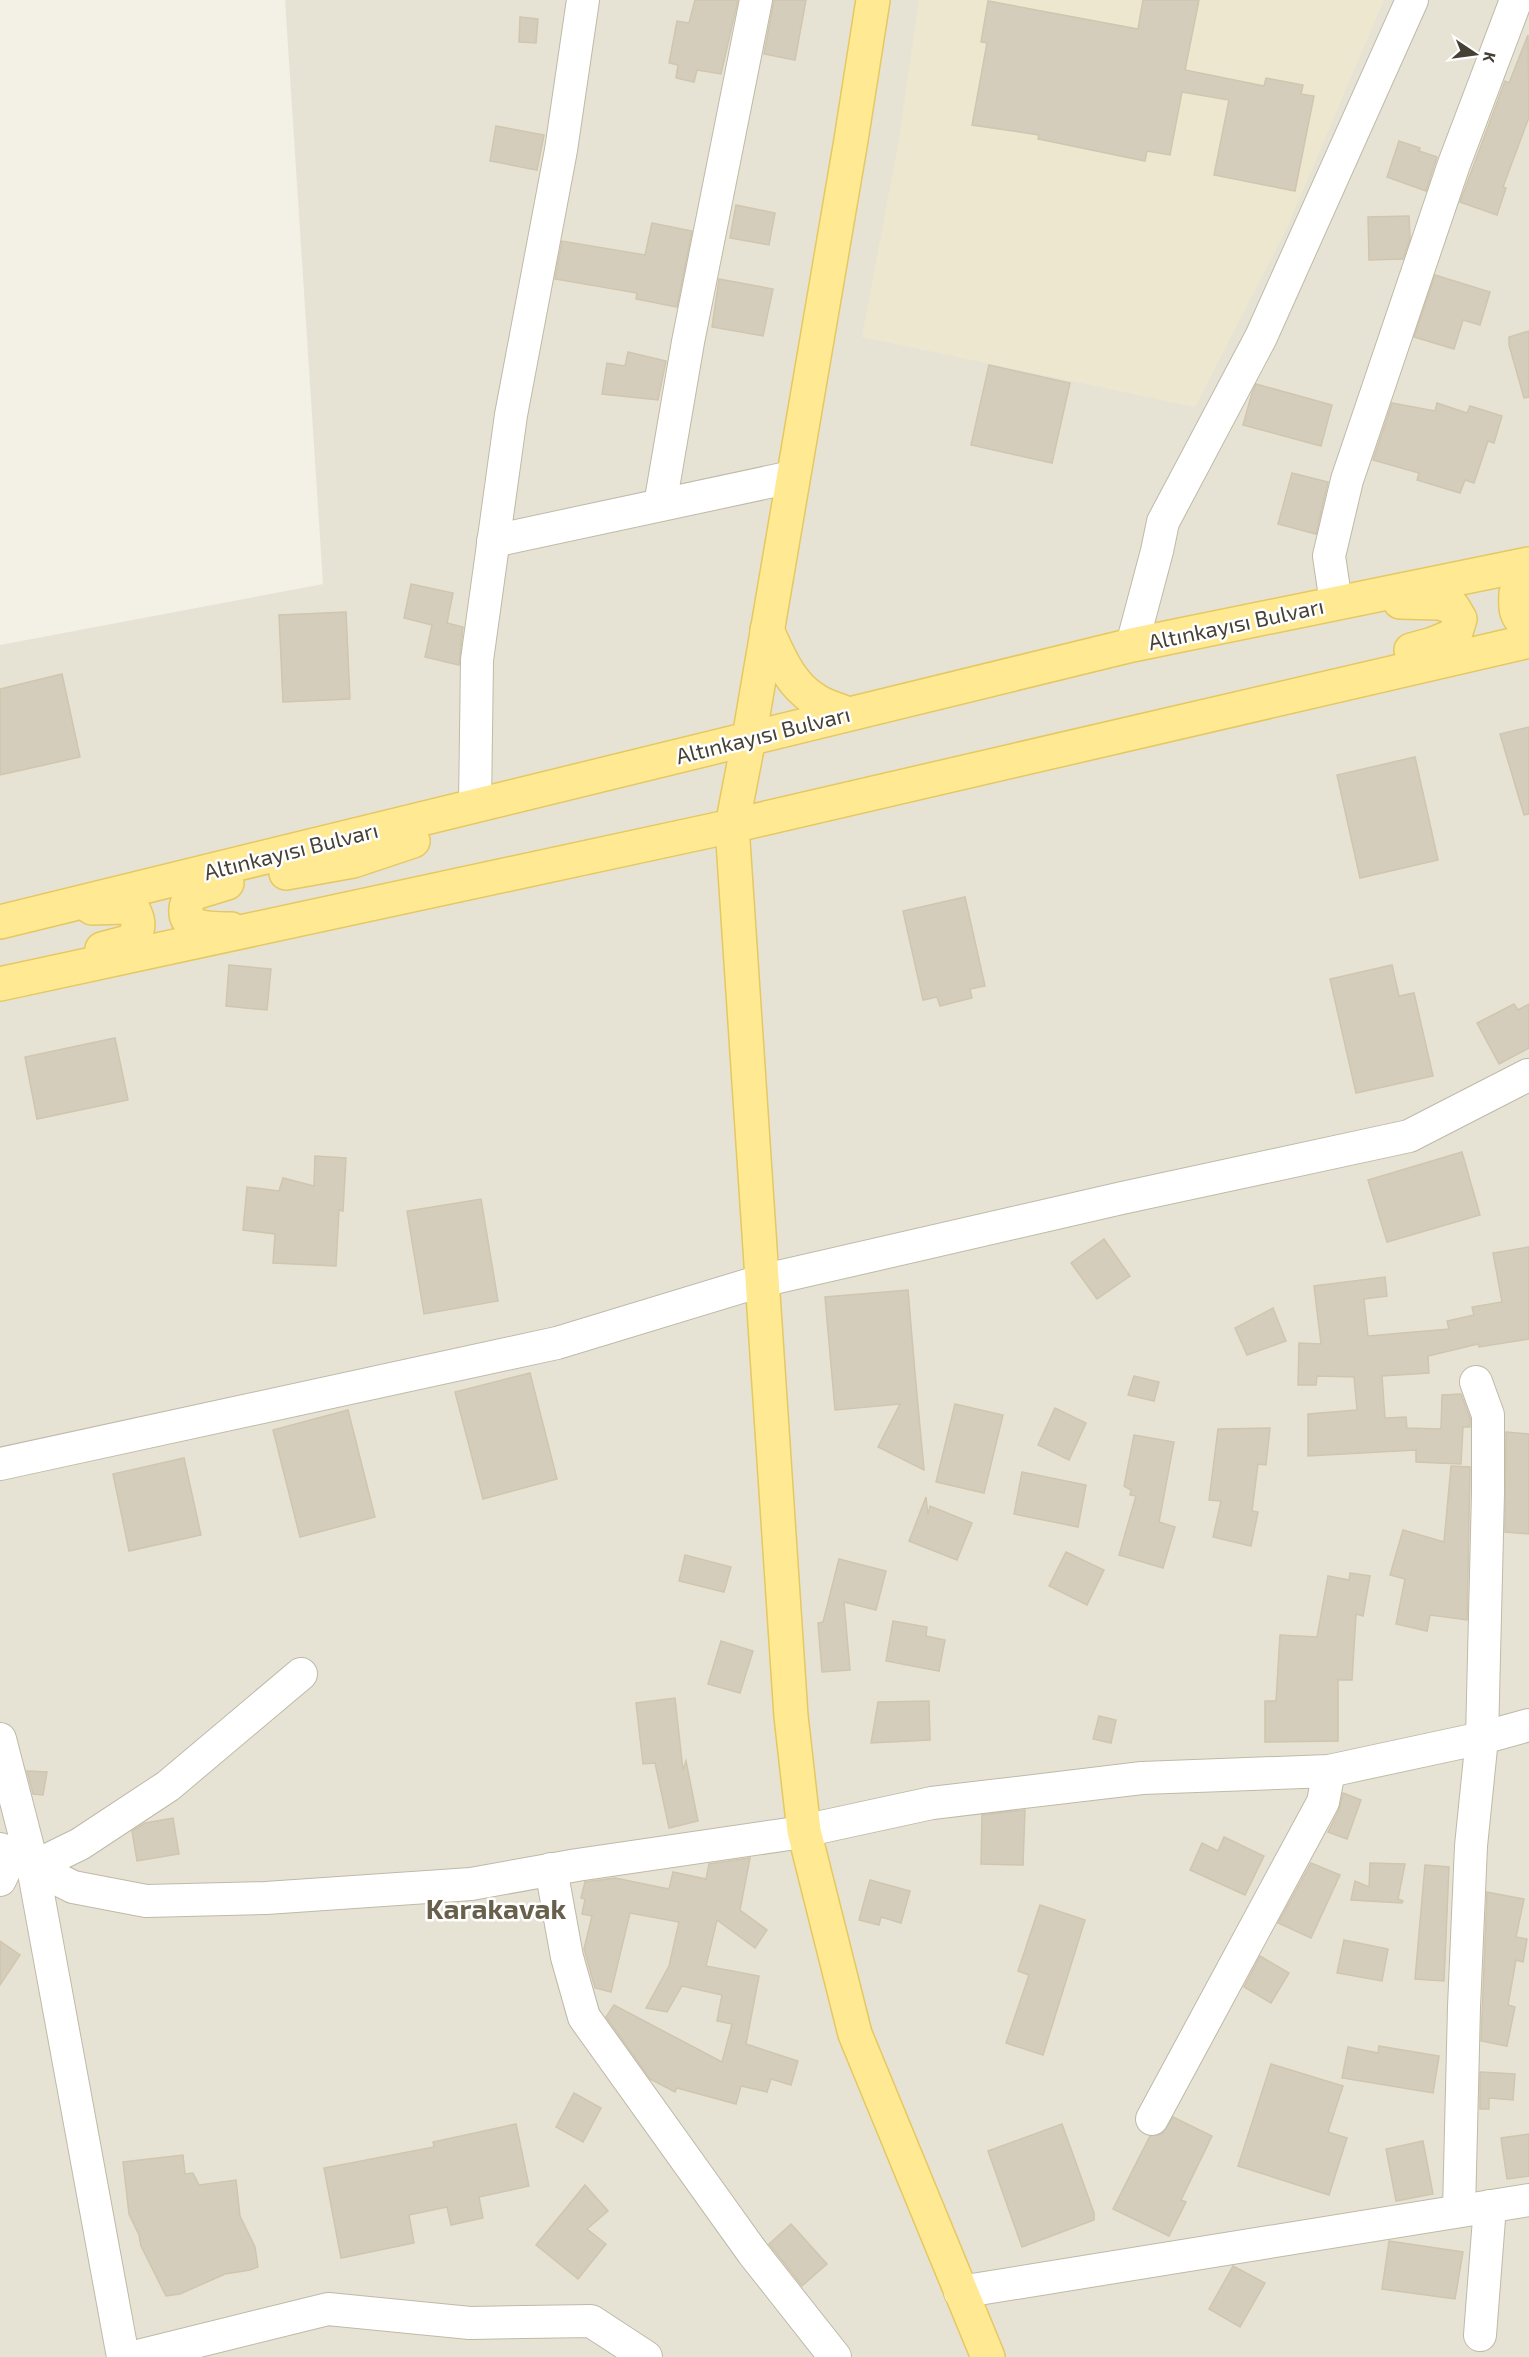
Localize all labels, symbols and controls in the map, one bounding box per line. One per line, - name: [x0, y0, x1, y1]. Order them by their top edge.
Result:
- north arrow: [1445, 24, 1505, 84]
- text: K: [1480, 50, 1501, 65]
- street label: Altınkayısı Bulvarı: [1146, 592, 1326, 654]
- street label: Altınkayısı Bulvarı: [673, 700, 853, 768]
- street label: Altınkayısı Bulvarı: [201, 816, 381, 884]
- district label: Karakavak: [426, 1891, 566, 1925]

